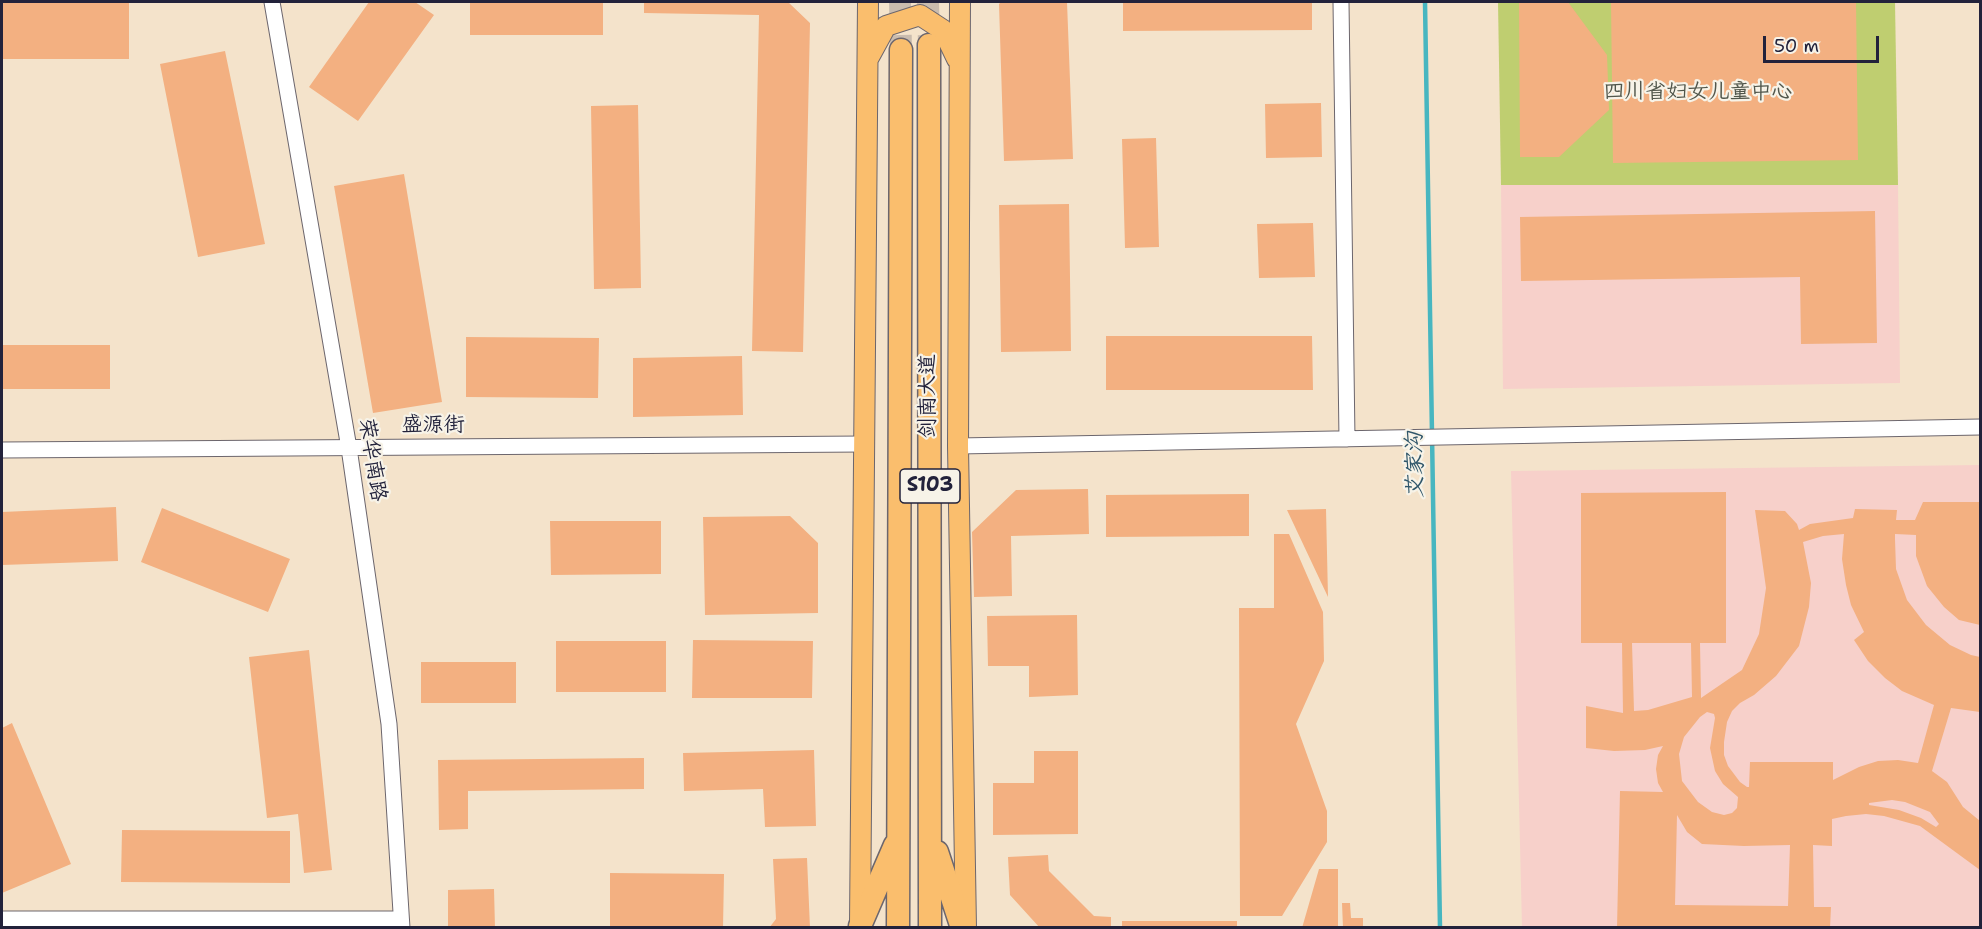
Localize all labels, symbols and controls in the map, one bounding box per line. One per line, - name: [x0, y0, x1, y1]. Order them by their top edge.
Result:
- scale bar: [1766, 24, 1882, 62]
- text: 50 m: [1774, 34, 1819, 58]
- park label: 四川省妇女儿童中心: [1604, 80, 1792, 106]
- street label: 剑南大道: [916, 354, 942, 438]
- street label: 盛源街: [402, 413, 464, 439]
- street label: 荣华南路: [353, 417, 391, 503]
- water label: 艾家沟: [1402, 432, 1430, 498]
- road number: S103: [900, 469, 960, 503]

